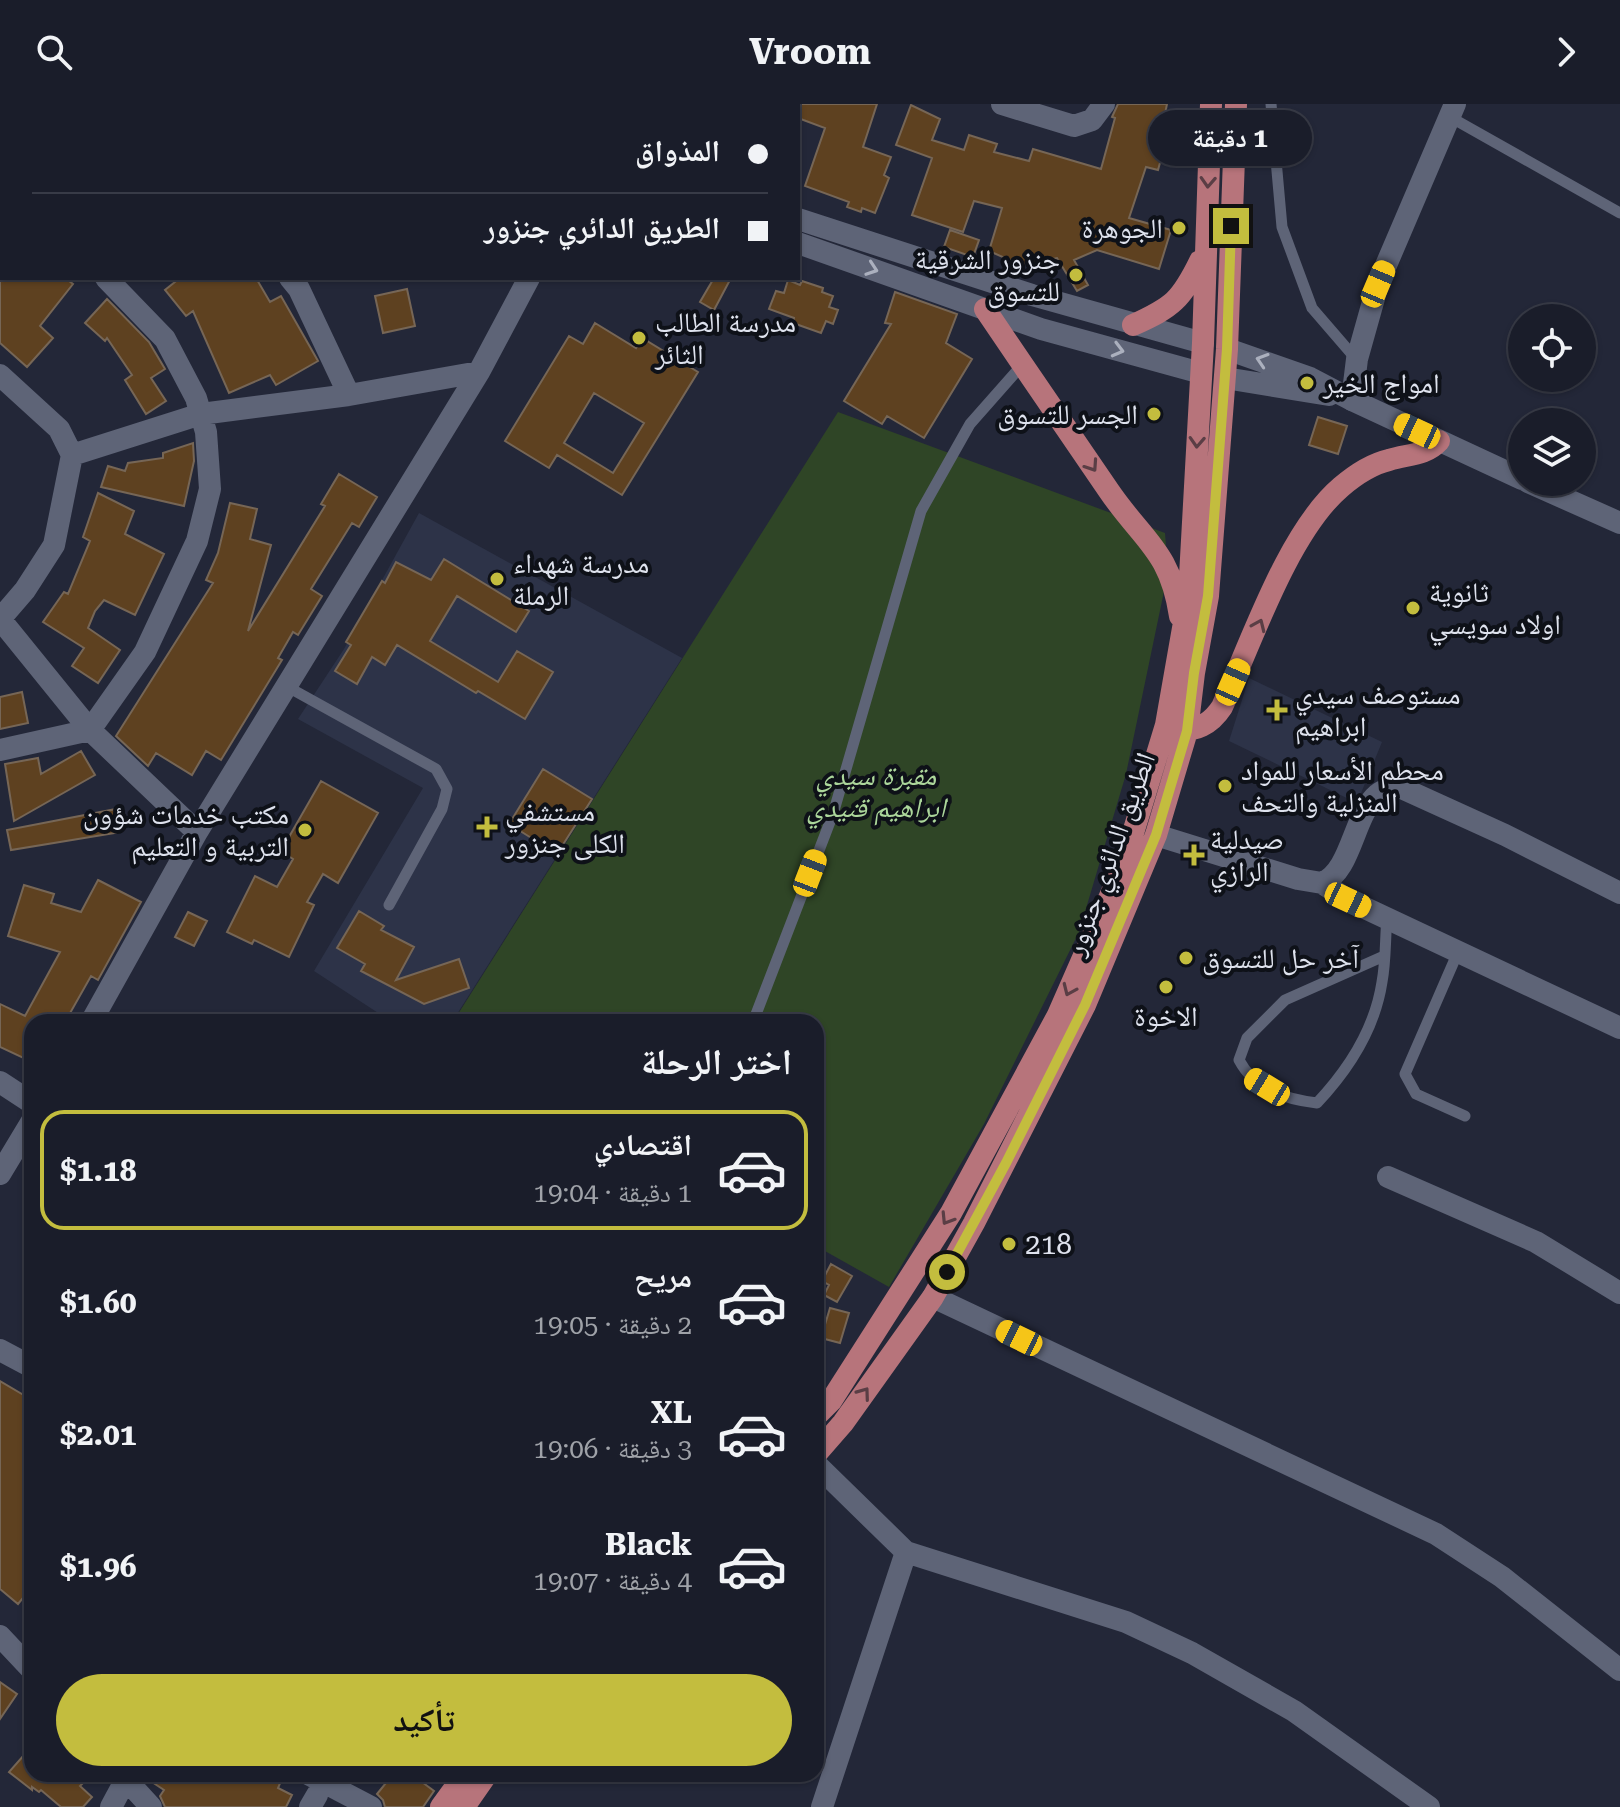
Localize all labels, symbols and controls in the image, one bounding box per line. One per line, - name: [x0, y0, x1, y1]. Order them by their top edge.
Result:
- icon: search: [32, 30, 76, 74]
- icon: forward: [1544, 30, 1588, 74]
- text: Vroom: [749, 31, 871, 73]
- callout: 1 دقيقة: [1149, 110, 1313, 166]
- text: 1 دقيقة: [1192, 123, 1268, 153]
- text: المذواق: [635, 133, 720, 168]
- one-way arrow: [1199, 176, 1216, 189]
- route end: [1213, 208, 1249, 244]
- text: الطريق الدائري جنزور: [484, 210, 720, 245]
- place label: الجوهرة: [1082, 212, 1163, 245]
- marker: الجوهرة: [1170, 219, 1188, 237]
- place label: جنزور الشرقية للتسوق: [915, 243, 1060, 309]
- car: [1358, 257, 1398, 311]
- one-way arrow: [864, 260, 878, 276]
- marker: جنزور الشرقية للتسوق: [1067, 266, 1085, 284]
- map controls: [1508, 304, 1596, 496]
- button: locate: [1508, 304, 1596, 392]
- place label: مدرسة الطالب الثائر: [654, 306, 796, 371]
- marker: مدرسة الطالب الثائر: [630, 329, 648, 347]
- one-way arrow: [1111, 341, 1125, 358]
- one-way arrow: [1255, 354, 1269, 370]
- place label: امواج الخير: [1322, 367, 1440, 401]
- marker: امواج الخير: [1298, 374, 1316, 392]
- place label: الجسر للتسوق: [997, 398, 1138, 432]
- marker: الجسر للتسوق: [1145, 405, 1163, 423]
- button: layers: [1508, 408, 1596, 496]
- car: [1390, 410, 1444, 452]
- one-way arrow: [1189, 436, 1206, 449]
- one-way arrow: [1082, 458, 1097, 472]
- place label: مدرسة شهداء الرملة: [513, 547, 649, 612]
- marker: مدرسة شهداء الرملة: [488, 570, 506, 588]
- place label: ثانوية اولاد سويسي: [1429, 576, 1561, 647]
- marker: ثانوية اولاد سويسي: [1404, 599, 1422, 617]
- one-way arrow: [1249, 618, 1265, 633]
- car: [1212, 655, 1254, 709]
- place label: مستوصف سيدي ابراهيم: [1295, 678, 1461, 745]
- marker: مستوصف سيدي ابراهيم: [1266, 699, 1288, 721]
- street label: الطريق الدائري جنزور: [1058, 748, 1168, 963]
- place label: محطم الأسعار للمواد المنزلية والتحف: [1241, 754, 1444, 819]
- park label: مقبرة سيدي ابراهيم قنيدي: [806, 759, 948, 830]
- marker: محطم الأسعار للمواد المنزلية والتحف: [1216, 777, 1234, 795]
- place label: مستشفي الكلى جنزور: [504, 795, 625, 861]
- place label: مكتب خدمات شؤون التربية و التعليم: [83, 798, 289, 865]
- marker: مستشفي الكلى جنزور: [476, 816, 498, 838]
- marker: مكتب خدمات شؤون التربية و التعليم: [296, 821, 314, 839]
- place label: صيدلية الرازي: [1210, 823, 1284, 894]
- car: [790, 846, 830, 900]
- marker: صيدلية الرازي: [1185, 846, 1203, 864]
- car: [1321, 879, 1375, 921]
- place label: آخر حل للتسوق: [1202, 942, 1360, 976]
- marker: آخر حل للتسوق: [1177, 949, 1195, 967]
- marker: الاخوة: [1157, 978, 1175, 996]
- one-way arrow: [1062, 981, 1078, 996]
- place label: الاخوة: [1134, 1000, 1198, 1033]
- text: اختر الرحلة: [641, 1041, 792, 1083]
- car: [1240, 1064, 1294, 1110]
- text: اقتصادي: [594, 1127, 692, 1162]
- icon: car: [716, 1134, 788, 1206]
- text: $1.18: [60, 1153, 137, 1188]
- text: 1 دقيقة · 19:04: [533, 1178, 692, 1208]
- one-way arrow: [941, 1210, 957, 1225]
- place label: 218: [1025, 1228, 1072, 1261]
- marker: 218: [1000, 1235, 1018, 1253]
- route start: [929, 1254, 965, 1290]
- text: مريح: [634, 1259, 692, 1294]
- icon: car: [716, 1266, 788, 1338]
- text: $1.60: [60, 1285, 137, 1320]
- text: 2 دقيقة · 19:05: [533, 1310, 692, 1340]
- car: [992, 1317, 1046, 1359]
- one-way arrow: [854, 1388, 869, 1402]
- text: XL: [651, 1395, 692, 1430]
- icon: car: [716, 1398, 788, 1470]
- text: $2.01: [60, 1417, 137, 1452]
- text: 3 دقيقة · 19:06: [533, 1434, 692, 1464]
- text: Black: [605, 1527, 692, 1562]
- icon: car: [716, 1530, 788, 1602]
- text: $1.96: [60, 1549, 137, 1584]
- text: 4 دقيقة · 19:07: [533, 1566, 692, 1596]
- button: تأكيد: [56, 1674, 792, 1766]

